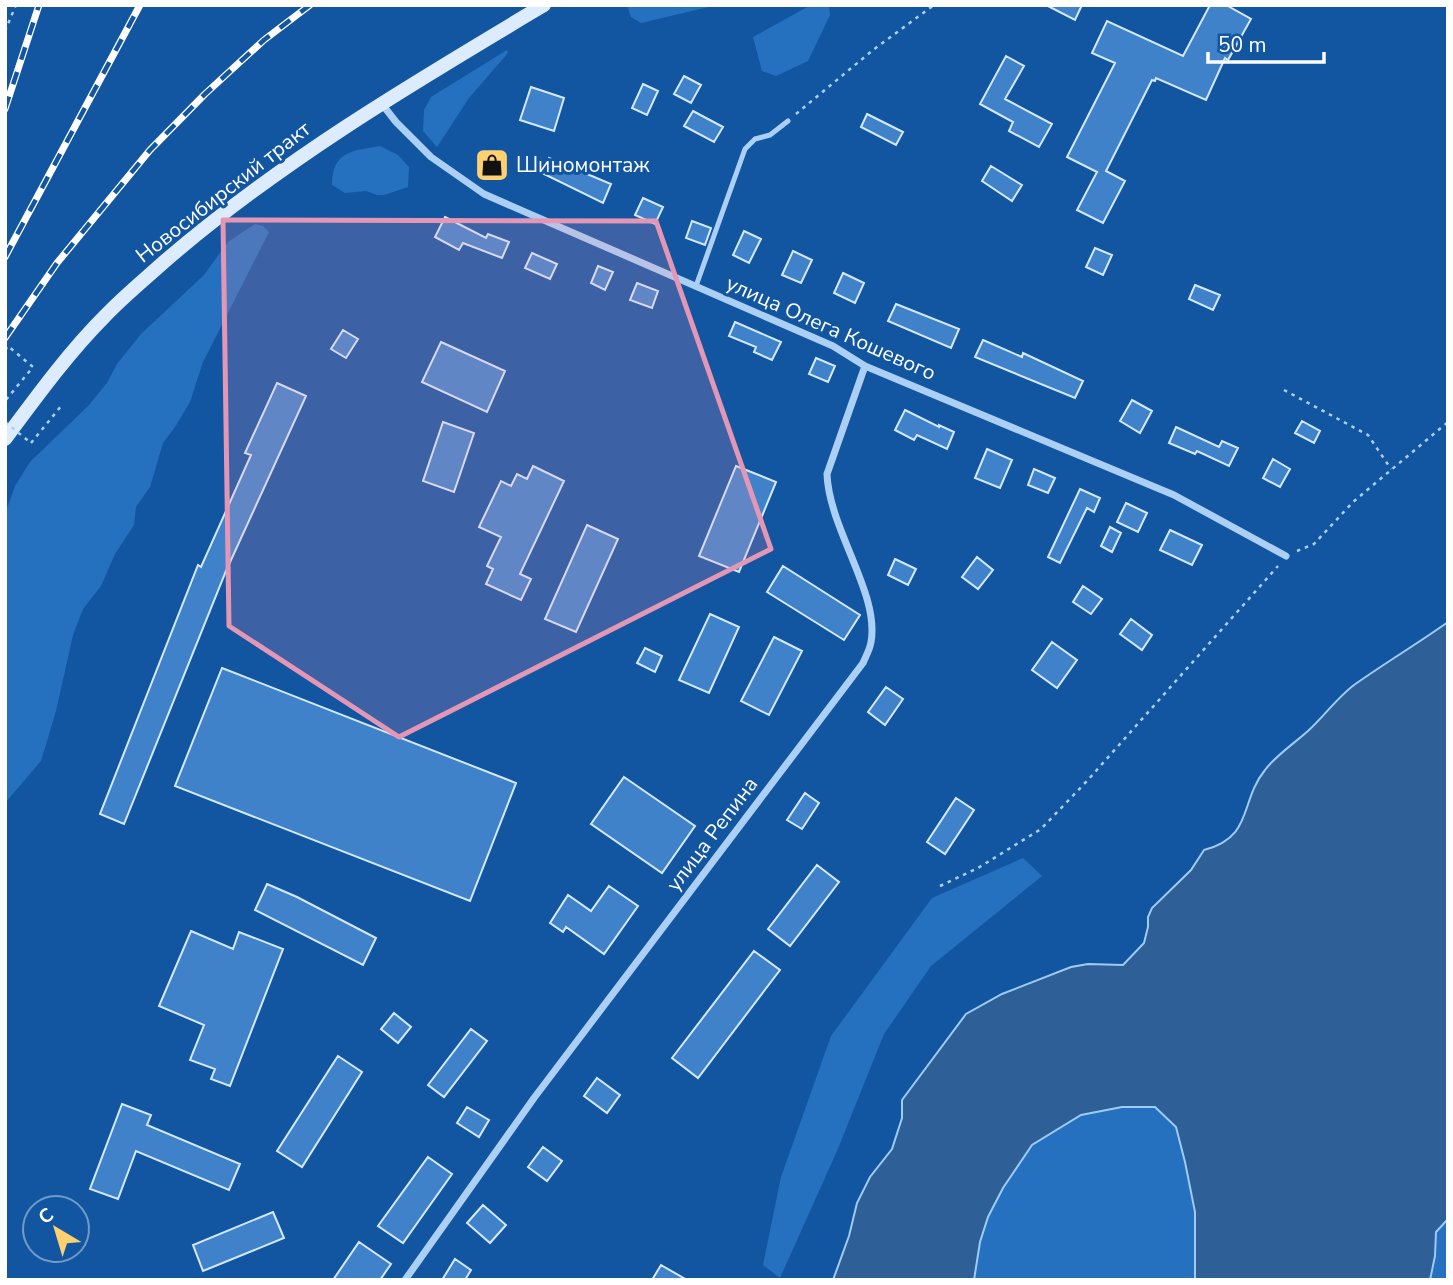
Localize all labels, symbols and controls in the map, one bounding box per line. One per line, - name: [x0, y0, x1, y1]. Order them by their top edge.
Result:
- scale bar: [1208, 21, 1324, 65]
- text: 50 m: [1218, 31, 1267, 59]
- street label: Новосибирский тракт: [130, 115, 317, 269]
- shop icon: Шиномонтаж: [473, 146, 511, 184]
- place label: Шиномонтаж: [516, 151, 650, 179]
- street label: улица Олега Кошевого: [722, 269, 940, 387]
- street label: улица Репина: [660, 771, 764, 897]
- north arrow: [21, 1194, 91, 1264]
- text: С: [33, 1202, 59, 1231]

